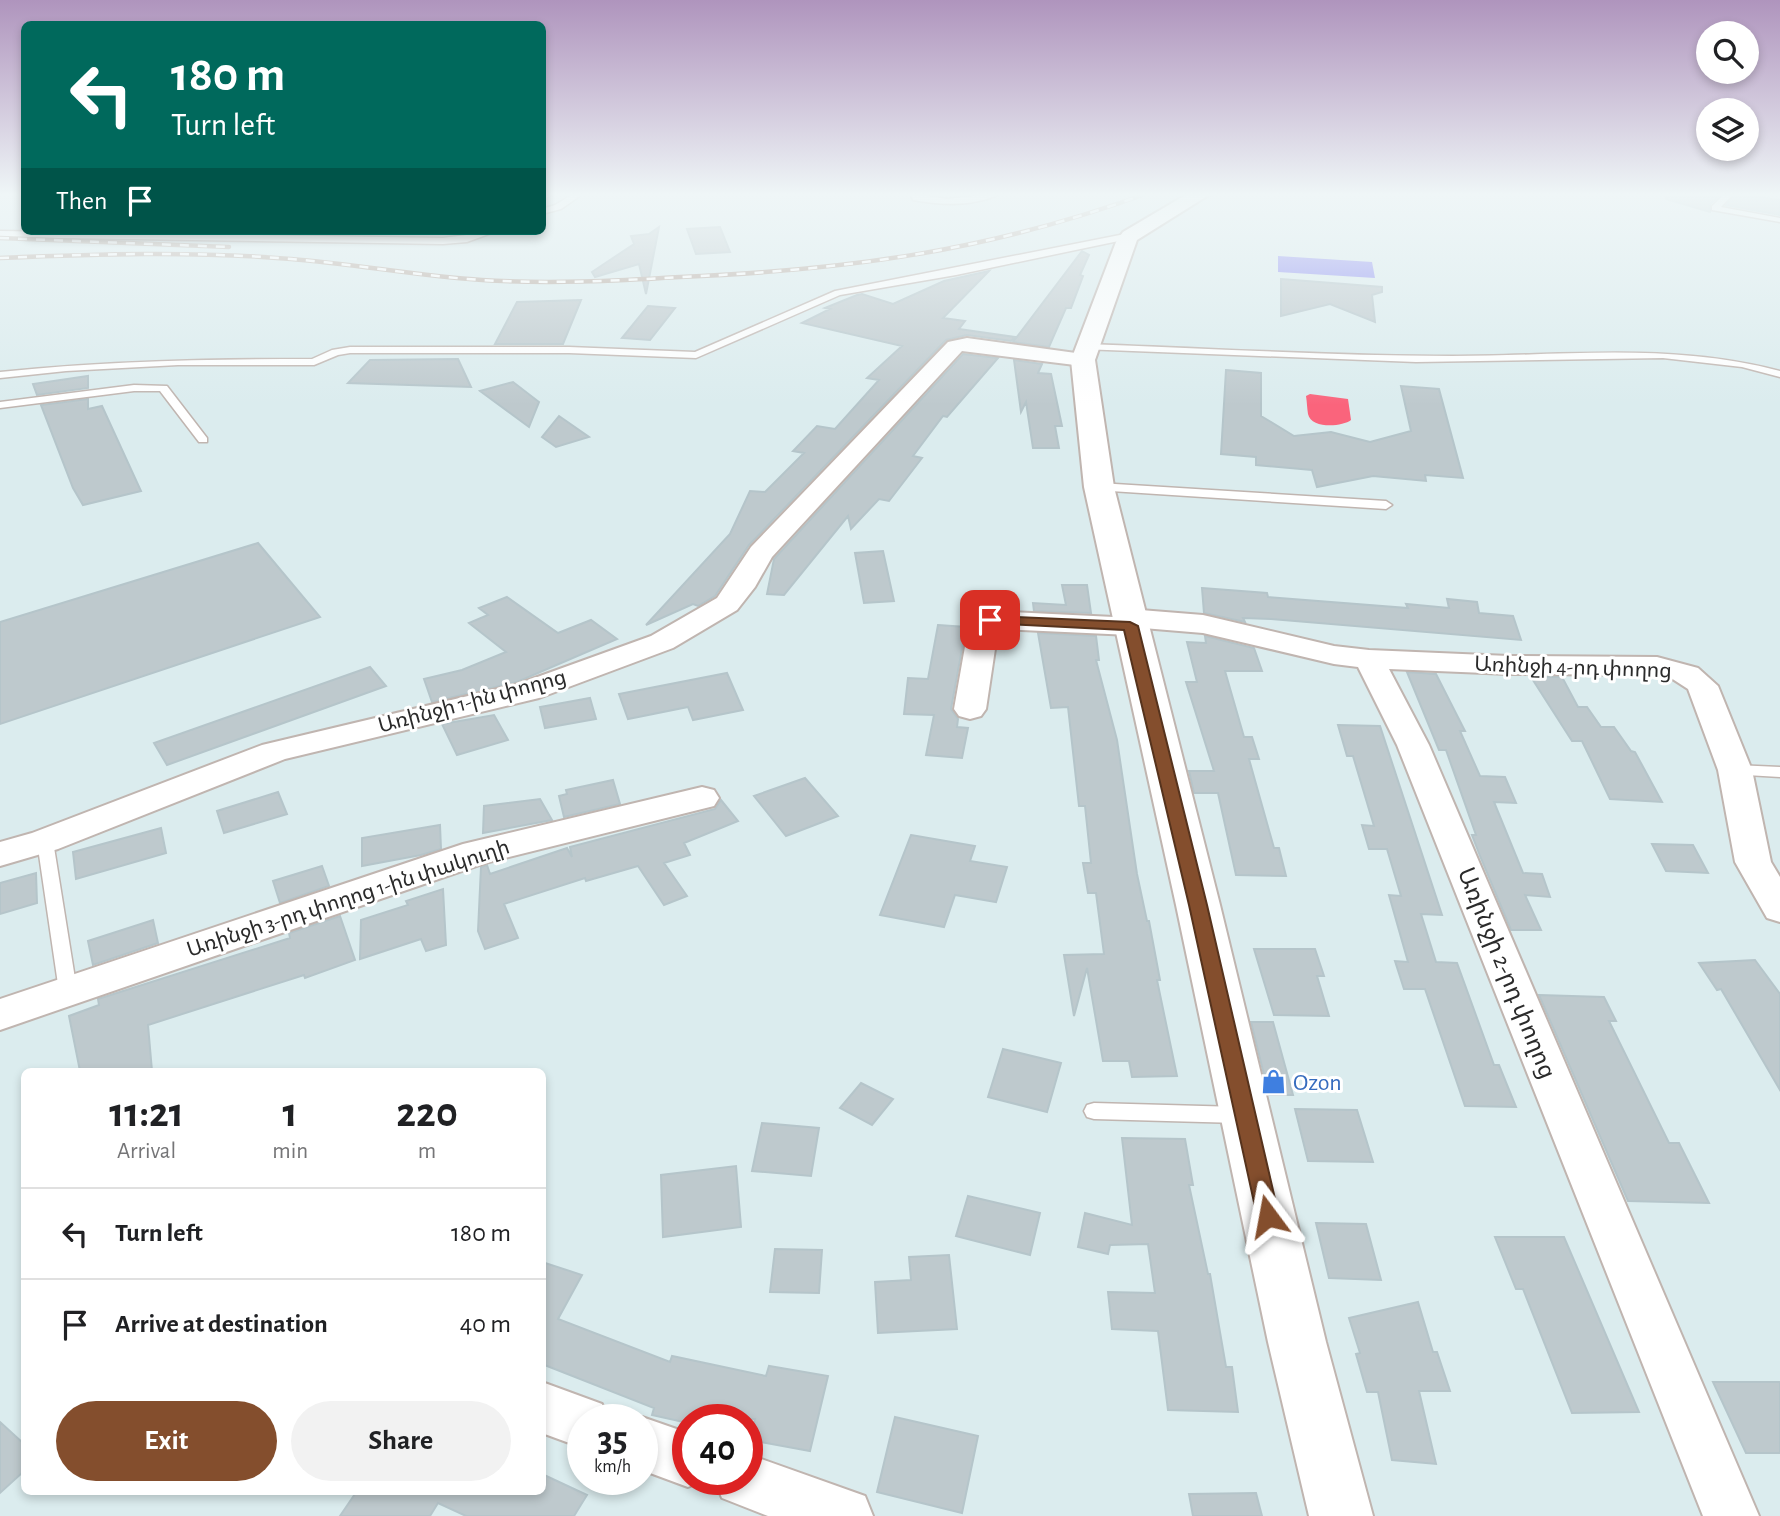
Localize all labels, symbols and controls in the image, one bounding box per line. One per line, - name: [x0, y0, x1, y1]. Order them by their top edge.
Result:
- map controls: [1696, 21, 1759, 161]
- button: search: [1696, 21, 1759, 84]
- icon: left: [56, 49, 147, 140]
- text: 180 m: [171, 51, 285, 100]
- button: layers: [1696, 98, 1759, 161]
- text: Turn left: [171, 109, 275, 141]
- icon: arrive: [121, 182, 159, 220]
- text: Then: [56, 188, 107, 214]
- pin: [960, 590, 1020, 650]
- icon: arrive: [971, 601, 1009, 639]
- street label: Առինջի 4-րդ փողոց: [1474, 654, 1672, 682]
- street label: Առինջի 1-ին փողոց: [376, 666, 569, 738]
- street label: Առինջի 3-րդ փողոց 1-ին փակուղի: [184, 836, 512, 962]
- street label: Առինջի 2-րդ փողոց: [1452, 864, 1559, 1083]
- shop icon: Ozon: [1259, 1068, 1287, 1096]
- place label: Ozon: [1293, 1071, 1342, 1095]
- text: 11:21: [109, 1092, 184, 1134]
- text: 1: [283, 1092, 298, 1134]
- text: 220: [396, 1092, 458, 1134]
- text: Arrival: [117, 1140, 176, 1163]
- text: min: [272, 1140, 308, 1163]
- text: m: [418, 1140, 436, 1163]
- position arrow: [1231, 1179, 1305, 1253]
- icon: left: [56, 1215, 94, 1253]
- text: Turn left: [115, 1220, 203, 1246]
- text: 180 m: [451, 1220, 511, 1246]
- icon: arrive: [56, 1306, 94, 1344]
- text: Arrive at destination: [115, 1311, 328, 1337]
- text: 40 m: [460, 1311, 511, 1337]
- button: Exit: [56, 1401, 277, 1481]
- button: Share: [291, 1401, 511, 1481]
- speed limit sign: 40: [672, 1404, 763, 1495]
- text: 35: [597, 1423, 628, 1458]
- text: km/h: [594, 1458, 631, 1476]

